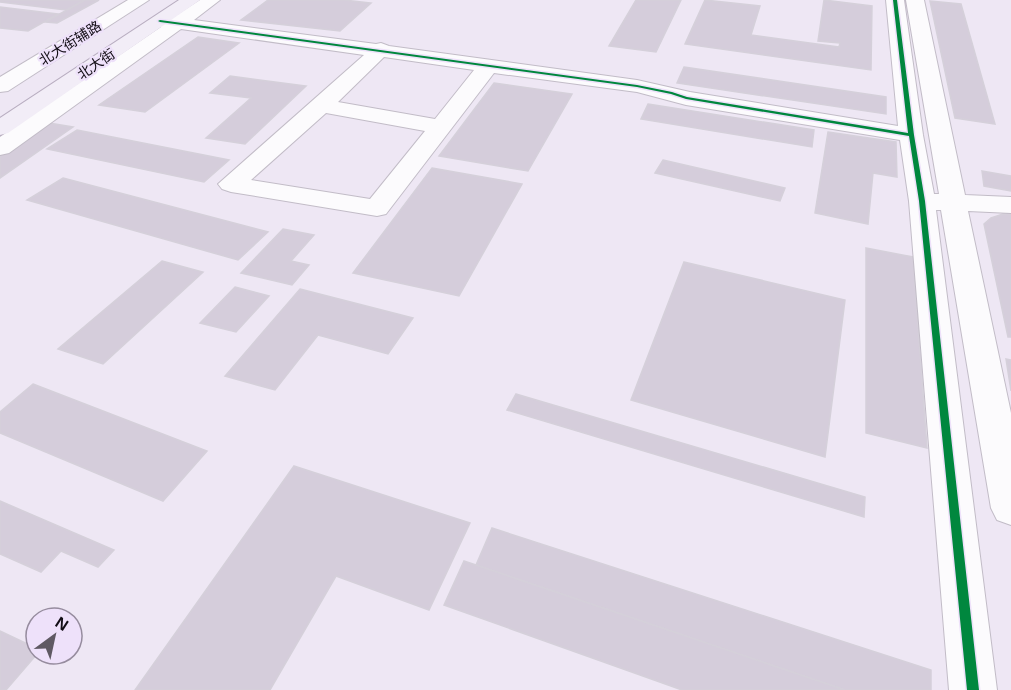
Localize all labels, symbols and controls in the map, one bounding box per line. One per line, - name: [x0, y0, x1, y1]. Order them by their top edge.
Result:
- street label: 北大街辅路: [36, 17, 104, 69]
- street label: 北大街: [74, 45, 118, 83]
- north arrow: [24, 606, 84, 666]
- text: N: [52, 614, 71, 634]

